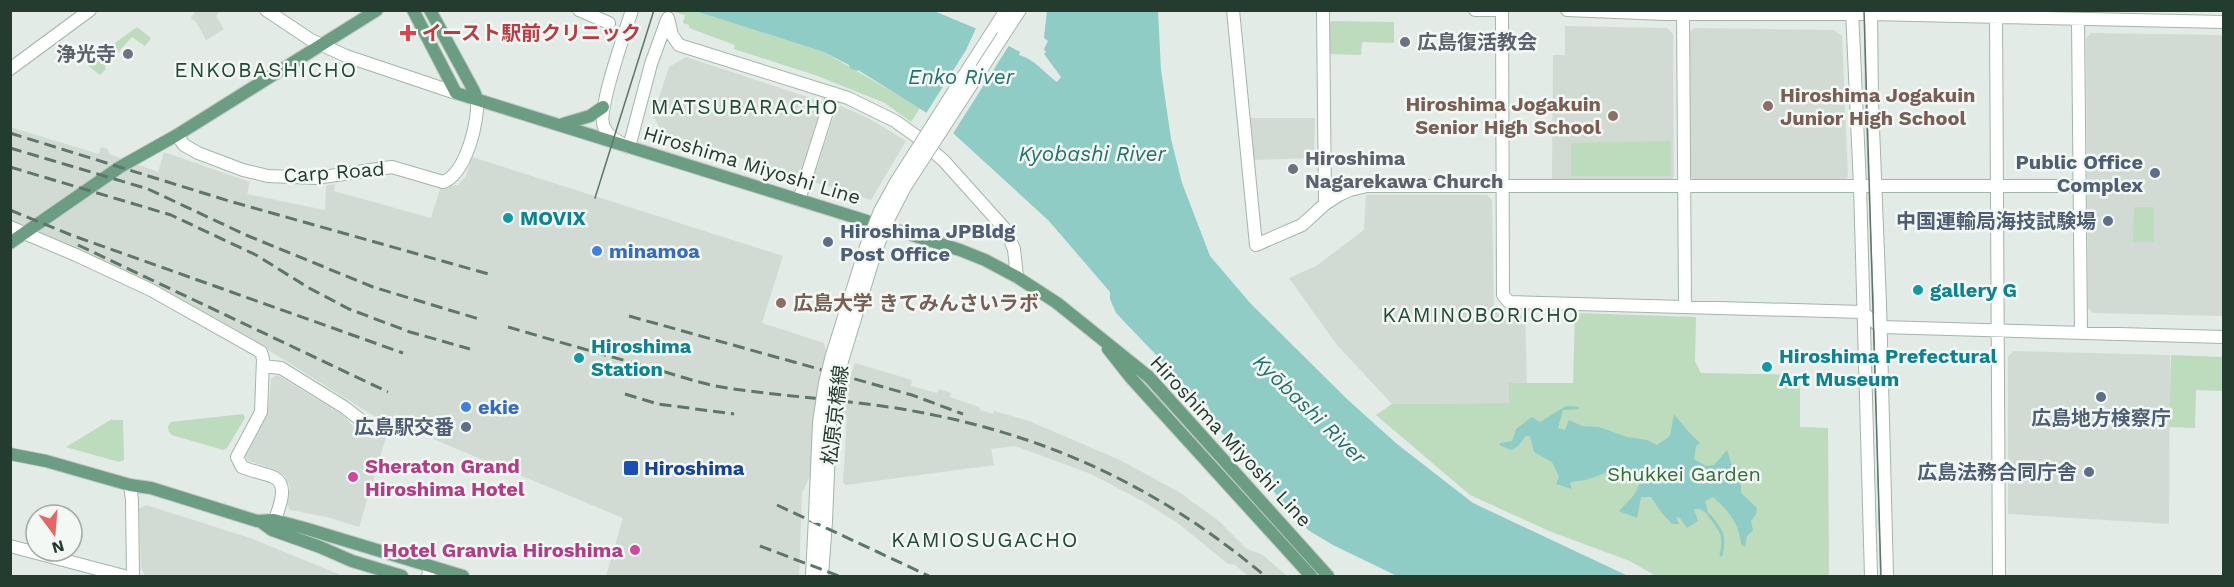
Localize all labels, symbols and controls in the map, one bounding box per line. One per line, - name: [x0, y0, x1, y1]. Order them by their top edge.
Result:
- place label: イースト駅前クリニック: [422, 21, 641, 45]
- marker: イースト駅前クリニック: [399, 24, 417, 42]
- place label: 広島復活教会: [1417, 30, 1537, 54]
- marker: 広島復活教会: [1398, 35, 1412, 49]
- place label: 浄光寺: [56, 42, 116, 66]
- marker: 浄光寺: [121, 47, 135, 61]
- district label: ENKOBASHICHO: [174, 57, 358, 82]
- water label: Enko River: [908, 64, 1015, 89]
- place label: Hiroshima Jogakuin Junior High School: [1780, 83, 1975, 130]
- place label: Hiroshima Jogakuin Senior High School: [1406, 92, 1601, 139]
- district label: MATSUBARACHO: [651, 94, 839, 119]
- marker: Hiroshima Jogakuin Junior High School: [1761, 99, 1775, 113]
- marker: Hiroshima Jogakuin Senior High School: [1606, 109, 1620, 123]
- street label: Hiroshima Miyoshi Line: [641, 121, 863, 209]
- water label: Kyobashi River: [1018, 141, 1166, 166]
- place label: Hiroshima Nagarekawa Church: [1305, 146, 1503, 193]
- place label: Public Office Complex: [2015, 150, 2143, 197]
- street label: Carp Road: [283, 156, 385, 188]
- marker: Hiroshima Nagarekawa Church: [1286, 162, 1300, 176]
- marker: Public Office Complex: [2148, 166, 2162, 180]
- place label: MOVIX: [520, 206, 587, 230]
- place label: 中国運輸局海技試験場: [1896, 209, 2096, 233]
- marker: MOVIX: [501, 211, 515, 225]
- marker: 中国運輸局海技試験場: [2101, 214, 2115, 228]
- place label: Hiroshima JPBldg Post Office: [840, 219, 1016, 266]
- marker: Hiroshima JPBldg Post Office: [821, 235, 835, 249]
- place label: minamoa: [609, 239, 700, 263]
- marker: minamoa: [590, 244, 604, 258]
- place label: gallery G: [1930, 278, 2017, 302]
- marker: gallery G: [1911, 283, 1925, 297]
- place label: 広島大学 きてみんさいラボ: [793, 291, 1039, 315]
- marker: 広島大学 きてみんさいラボ: [774, 296, 788, 310]
- district label: KAMINOBORICHO: [1382, 302, 1580, 327]
- place label: Hiroshima Station: [591, 334, 692, 381]
- place label: Hiroshima Prefectural Art Museum: [1779, 344, 1998, 391]
- water label: Kyōbashi River: [1248, 349, 1372, 470]
- street label: Hiroshima Miyoshi Line: [1145, 350, 1317, 532]
- marker: Hiroshima Station: [572, 351, 586, 365]
- marker: Hiroshima Prefectural Art Museum: [1760, 360, 1774, 374]
- street label: 松原京橋線: [817, 364, 853, 466]
- marker: 広島地方検察庁: [2094, 390, 2108, 404]
- place label: ekie: [478, 395, 519, 419]
- marker: ekie: [459, 400, 473, 414]
- place label: 広島地方検察庁: [2031, 406, 2171, 430]
- place label: 広島駅交番: [354, 415, 454, 439]
- marker: 広島駅交番: [459, 420, 473, 434]
- place label: Sheraton Grand Hiroshima Hotel: [365, 454, 525, 501]
- place label: Hiroshima: [644, 456, 745, 480]
- marker: Hiroshima: [622, 459, 640, 477]
- place label: 広島法務合同庁舎: [1917, 460, 2077, 484]
- park label: Shukkei Garden: [1607, 462, 1761, 486]
- marker: 広島法務合同庁舎: [2082, 465, 2096, 479]
- marker: Sheraton Grand Hiroshima Hotel: [346, 470, 360, 484]
- north arrow: [24, 503, 84, 563]
- district label: KAMIOSUGACHO: [891, 527, 1079, 552]
- text: N: [50, 536, 66, 558]
- place label: Hotel Granvia Hiroshima: [383, 538, 623, 562]
- marker: Hotel Granvia Hiroshima: [628, 543, 642, 557]

